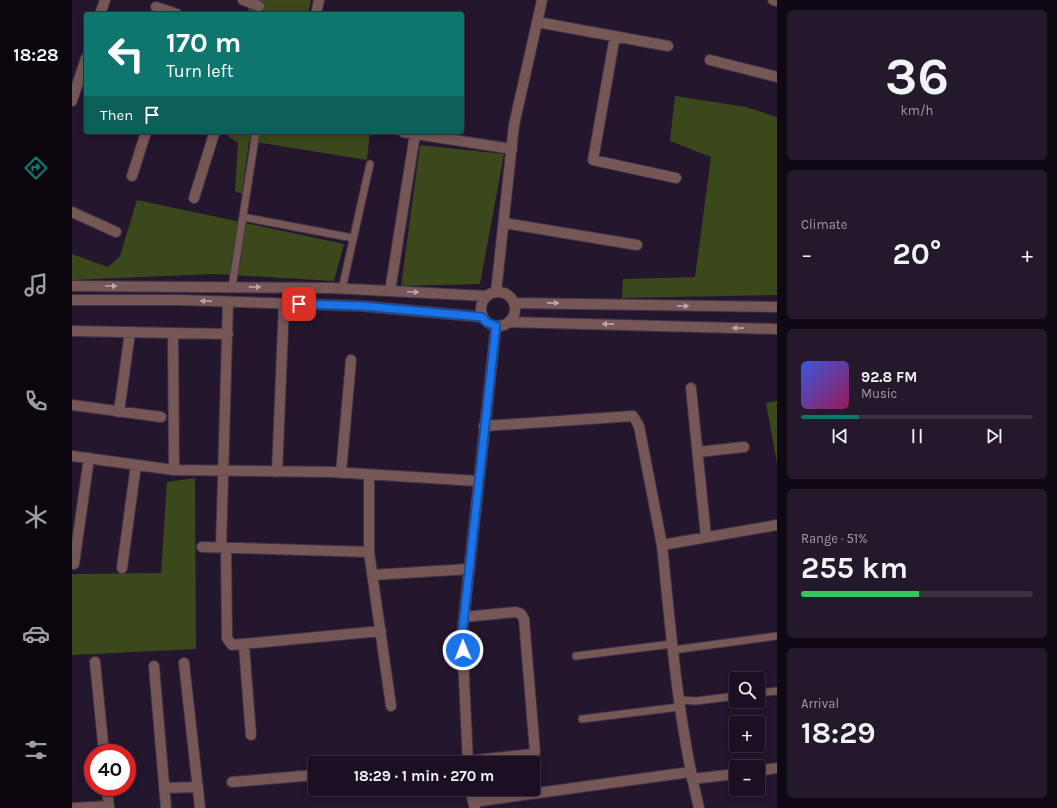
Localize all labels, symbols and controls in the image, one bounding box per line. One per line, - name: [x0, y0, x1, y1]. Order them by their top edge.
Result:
- text: 170 m: [166, 26, 241, 59]
- icon: left: [100, 28, 152, 80]
- text: 18:28: [13, 44, 59, 66]
- text: 36: [885, 46, 949, 107]
- text: Turn left: [166, 60, 234, 82]
- text: km/h: [901, 103, 933, 118]
- icon: arrive: [141, 104, 163, 126]
- text: Then: [100, 106, 133, 124]
- icon: directions: [22, 154, 50, 182]
- text: Climate: [801, 217, 847, 232]
- text: 20°: [893, 236, 941, 272]
- text: −: [801, 242, 813, 268]
- text: +: [1021, 242, 1033, 268]
- icon: music: [22, 271, 50, 299]
- one-way arrow: [105, 283, 118, 289]
- one-way arrow: [249, 284, 262, 290]
- pin: [282, 287, 316, 321]
- one-way arrow: [407, 289, 419, 296]
- icon: arrive: [288, 293, 310, 315]
- one-way arrow: [200, 298, 212, 305]
- one-way arrow: [547, 300, 559, 307]
- one-way arrow: [677, 302, 689, 309]
- one-way arrow: [601, 321, 614, 327]
- one-way arrow: [732, 324, 744, 331]
- text: 92.8 FM: [861, 368, 917, 386]
- text: Music: [861, 386, 897, 401]
- icon: phone: [22, 387, 50, 415]
- icon: previous: [829, 425, 851, 447]
- icon: pause: [906, 425, 928, 447]
- icon: next: [983, 425, 1005, 447]
- icon: climate: [22, 503, 50, 531]
- text: Range · 51%: [801, 531, 868, 546]
- text: 255 km: [801, 550, 908, 586]
- icon: car: [22, 620, 50, 648]
- position arrow: [442, 629, 484, 671]
- map controls: [729, 672, 765, 796]
- button: search: [729, 672, 765, 708]
- text: Arrival: [801, 696, 839, 711]
- text: 18:29: [801, 715, 876, 751]
- button: +: [729, 716, 765, 752]
- icon: filters: [22, 736, 50, 764]
- speed limit sign: 40: [84, 744, 136, 796]
- button: −: [729, 760, 765, 796]
- text: 18:29 · 1 min · 270 m: [354, 767, 494, 785]

